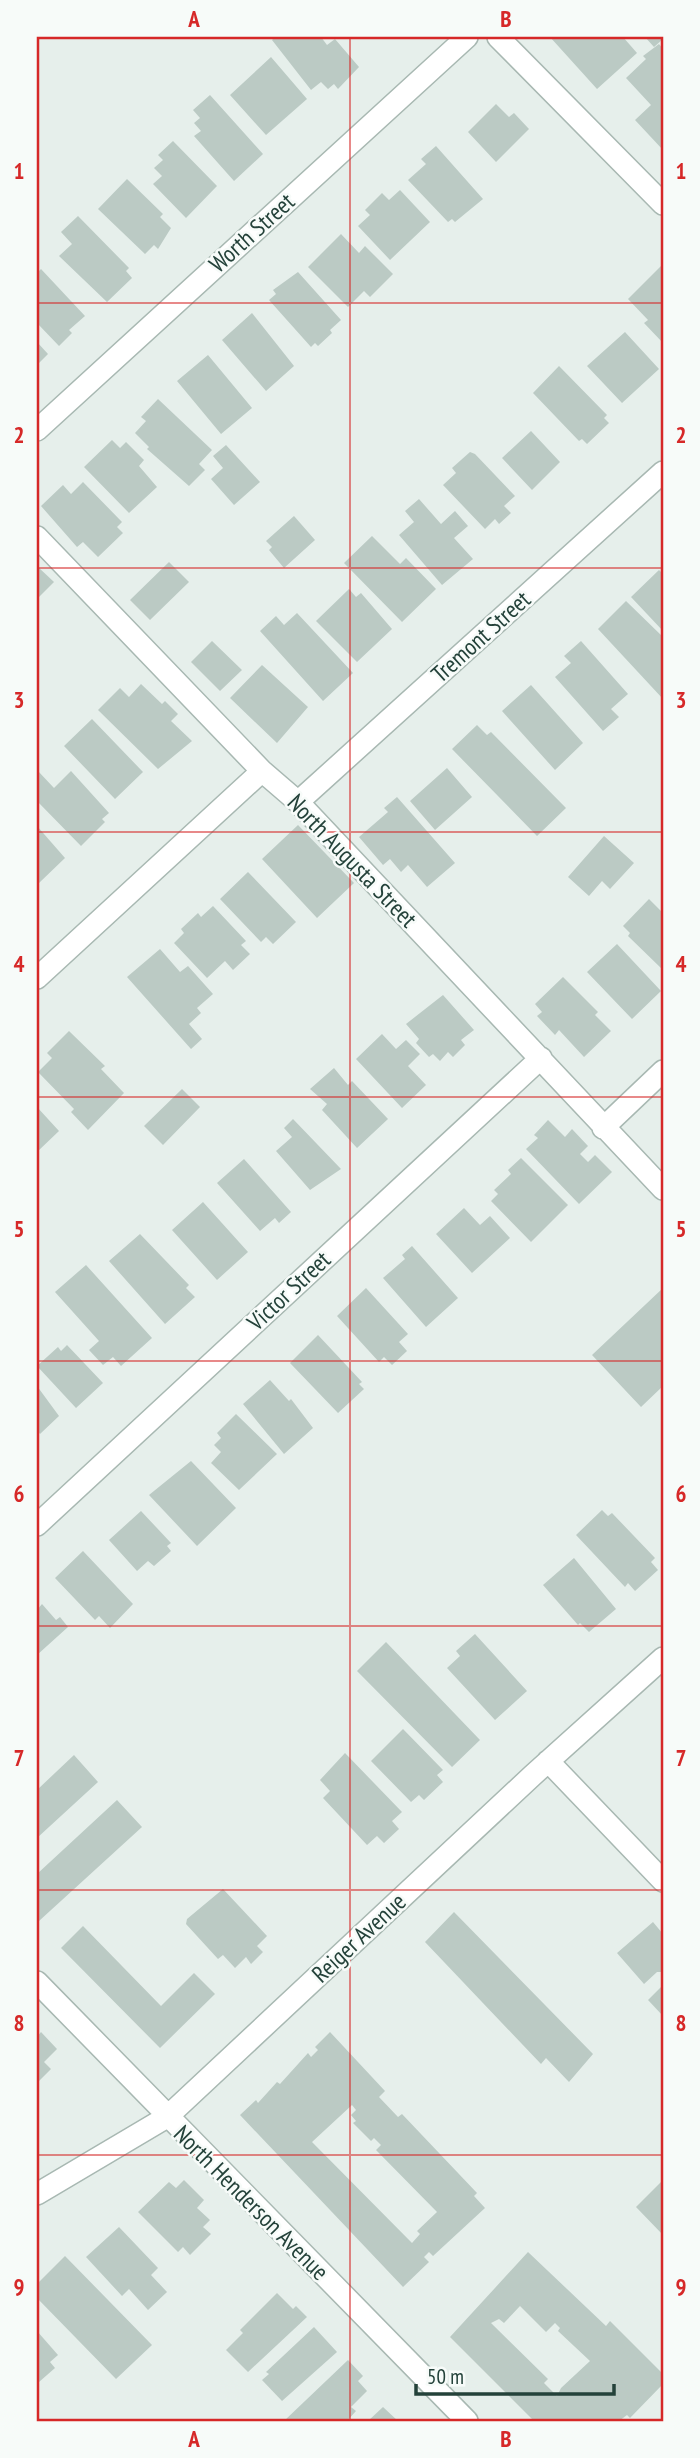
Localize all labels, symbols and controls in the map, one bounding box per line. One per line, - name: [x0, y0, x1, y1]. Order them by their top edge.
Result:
- text: A: [187, 4, 200, 33]
- text: B: [500, 4, 512, 33]
- text: 1: [14, 156, 25, 185]
- text: 1: [676, 156, 687, 185]
- street label: Worth Street: [202, 186, 301, 279]
- text: 2: [14, 420, 25, 449]
- text: 2: [676, 420, 687, 449]
- street label: Tremont Street: [425, 584, 537, 689]
- text: 3: [14, 685, 25, 714]
- text: 3: [676, 685, 687, 714]
- street label: North Augusta Street: [281, 787, 424, 934]
- text: 4: [14, 949, 25, 978]
- text: 4: [676, 949, 687, 978]
- text: 5: [14, 1214, 25, 1243]
- text: 5: [676, 1214, 687, 1243]
- street label: Victor Street: [240, 1244, 337, 1338]
- text: 6: [14, 1479, 25, 1508]
- text: 6: [676, 1479, 687, 1508]
- text: 7: [14, 1743, 25, 1772]
- text: 7: [676, 1743, 687, 1772]
- street label: Reiger Avenue: [305, 1886, 412, 1989]
- text: 8: [14, 2008, 25, 2037]
- text: 8: [676, 2008, 687, 2037]
- street label: North Henderson Avenue: [167, 2118, 336, 2287]
- text: 9: [14, 2272, 25, 2301]
- text: 9: [676, 2272, 687, 2301]
- scale bar: [416, 2353, 614, 2397]
- text: 50 m: [427, 2363, 464, 2390]
- text: A: [187, 2424, 200, 2453]
- text: B: [500, 2424, 512, 2453]

